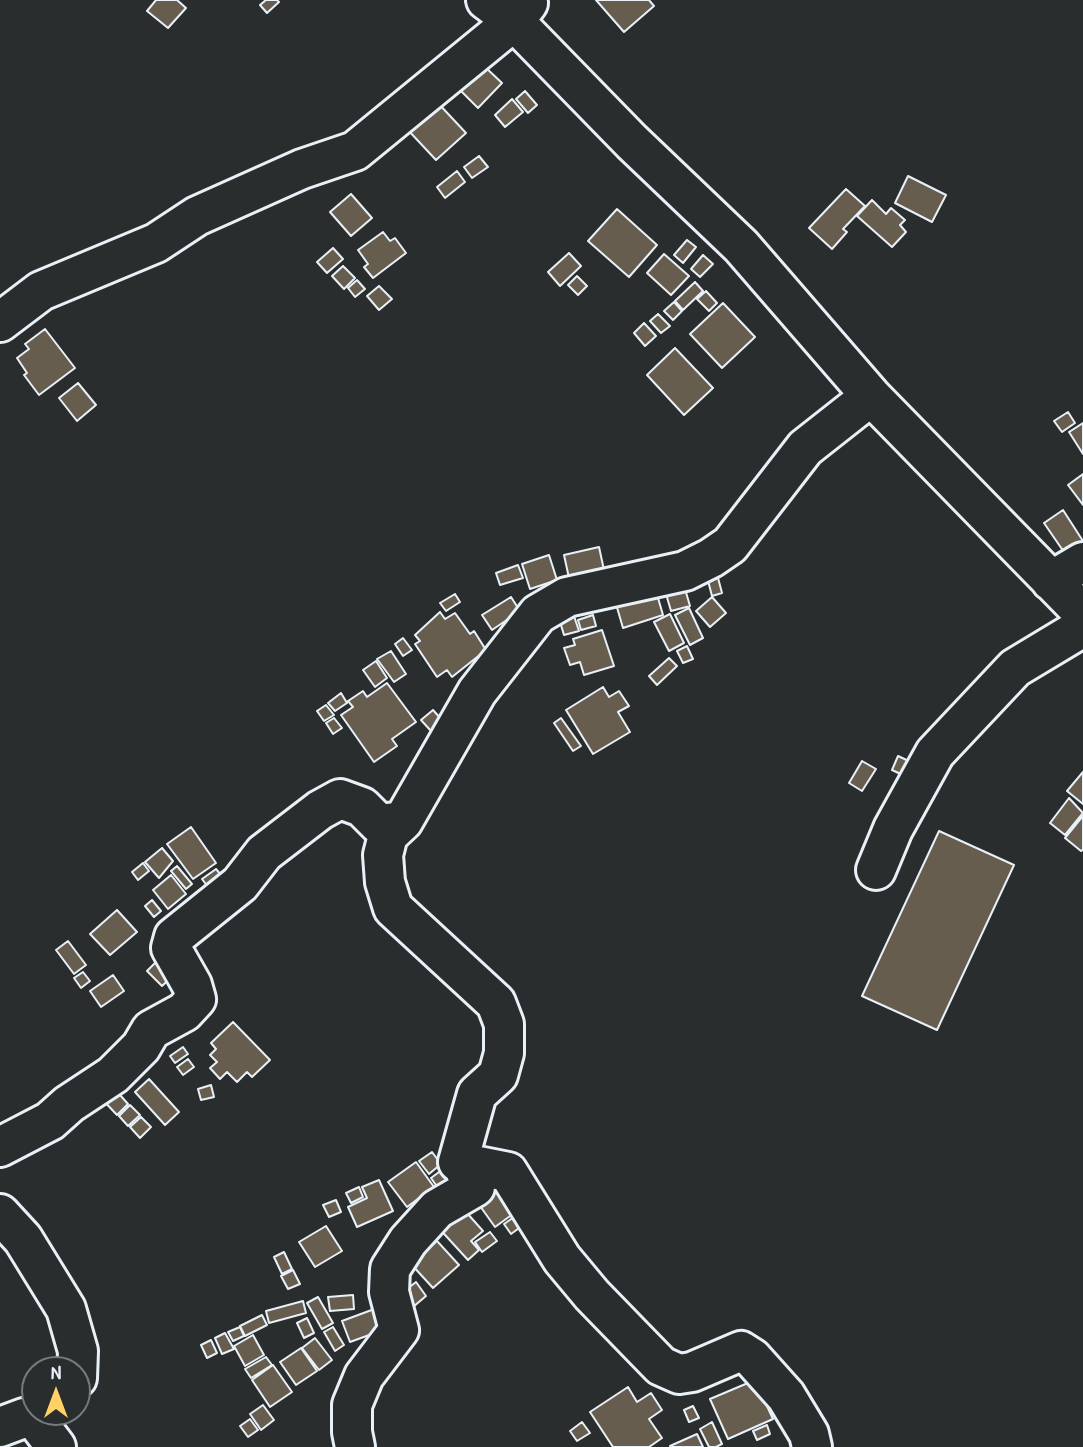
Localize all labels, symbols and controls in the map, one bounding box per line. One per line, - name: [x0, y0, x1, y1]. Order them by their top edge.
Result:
- north arrow: [21, 1356, 91, 1426]
- text: N: [51, 1359, 61, 1385]

